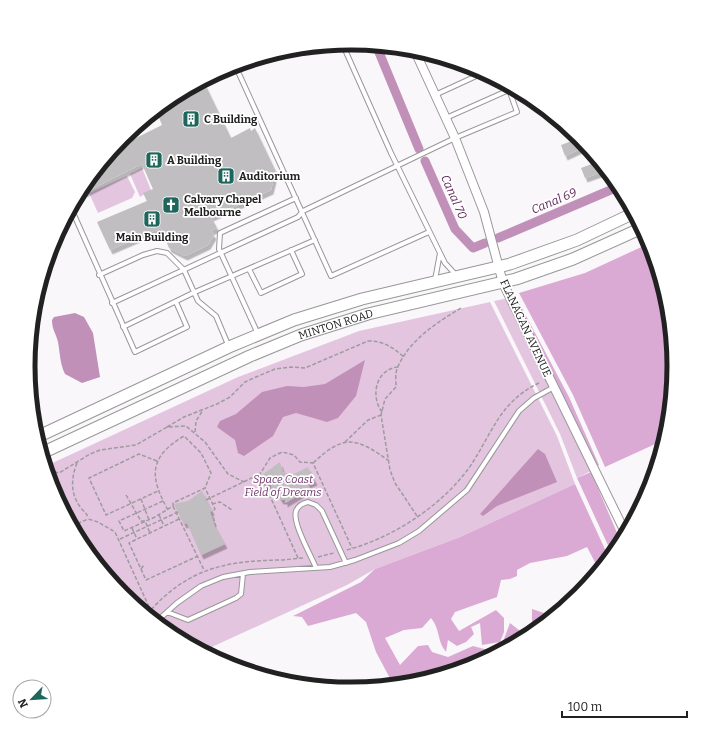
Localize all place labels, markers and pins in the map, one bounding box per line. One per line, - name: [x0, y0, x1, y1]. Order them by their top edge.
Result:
- building icon: C Building: [181, 109, 201, 129]
- place label: C Building: [204, 113, 258, 126]
- building icon: A Building: [144, 150, 164, 170]
- place label: A Building: [167, 154, 222, 167]
- building icon: Auditorium: [216, 166, 236, 186]
- place label: Auditorium: [239, 170, 301, 183]
- place label: Calvary Chapel Melbourne: [184, 193, 262, 219]
- church icon: Calvary Chapel Melbourne: [161, 195, 181, 215]
- building icon: Main Building: [142, 209, 162, 229]
- place label: Main Building: [116, 231, 189, 244]

